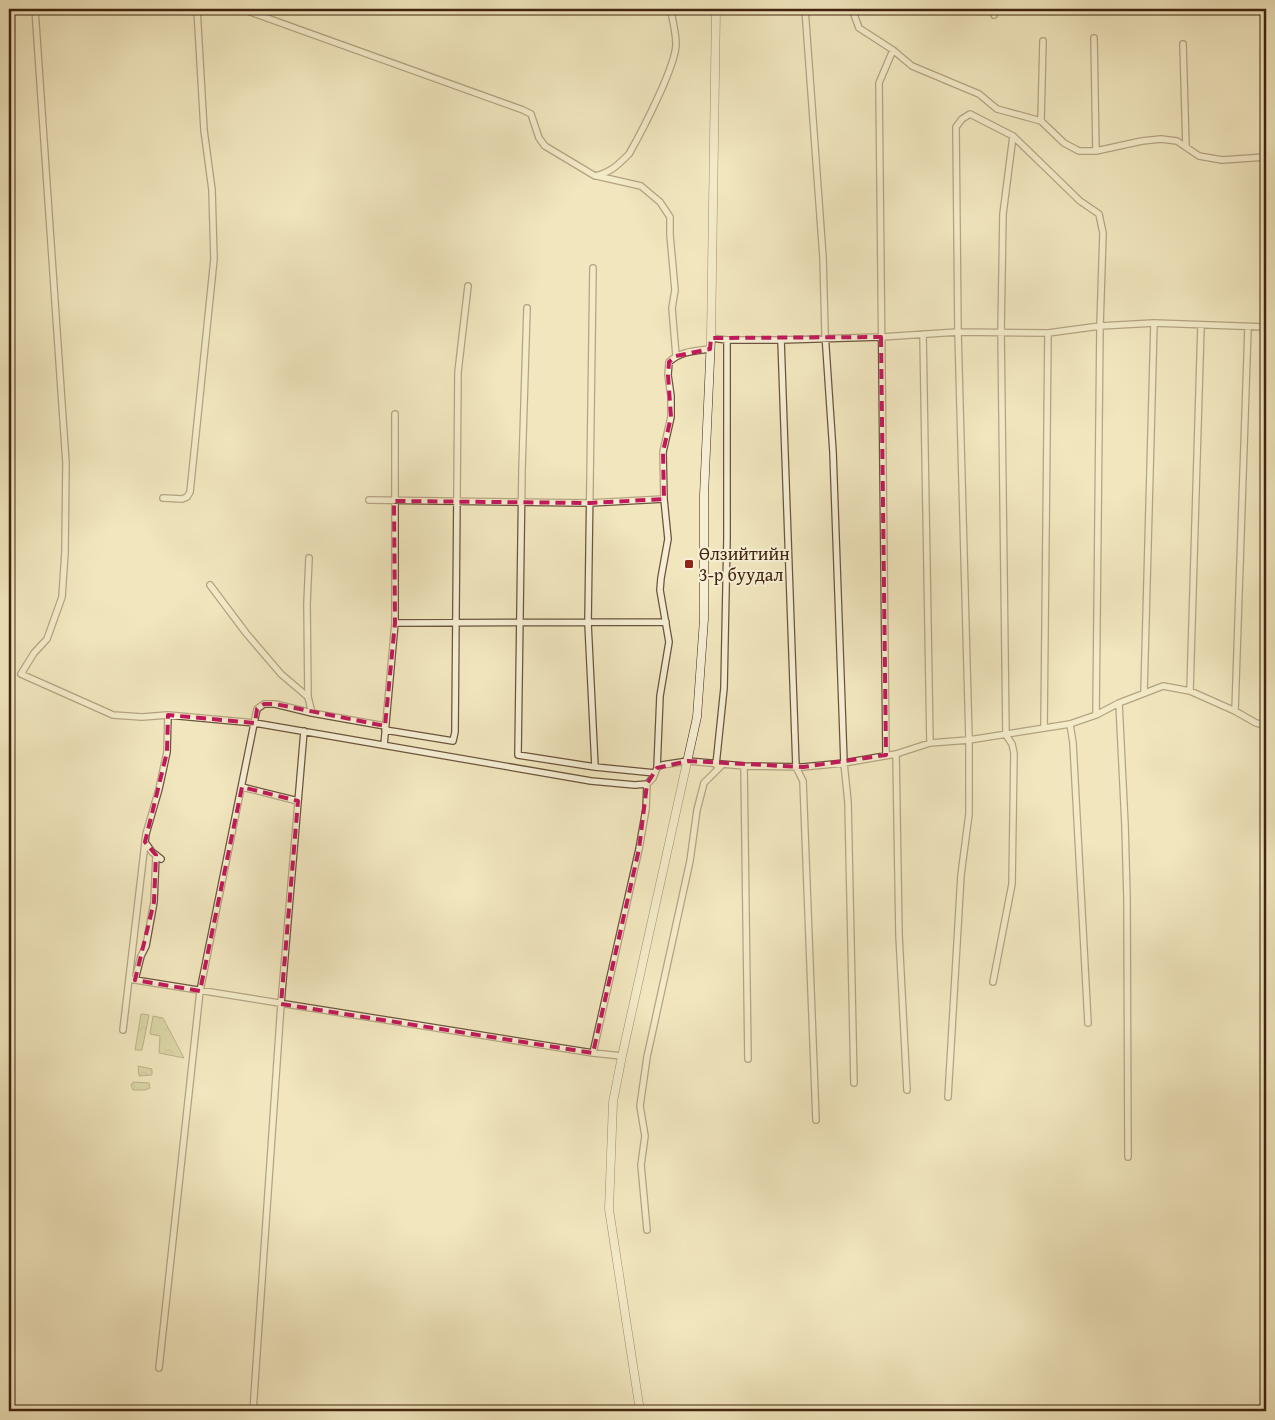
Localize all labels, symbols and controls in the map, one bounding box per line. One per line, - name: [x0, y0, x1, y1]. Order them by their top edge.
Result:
- place label: Өлзийтийн 3-р буудал: [699, 540, 790, 588]
- marker: Өлзийтийн 3-р буудал: [683, 558, 695, 570]

